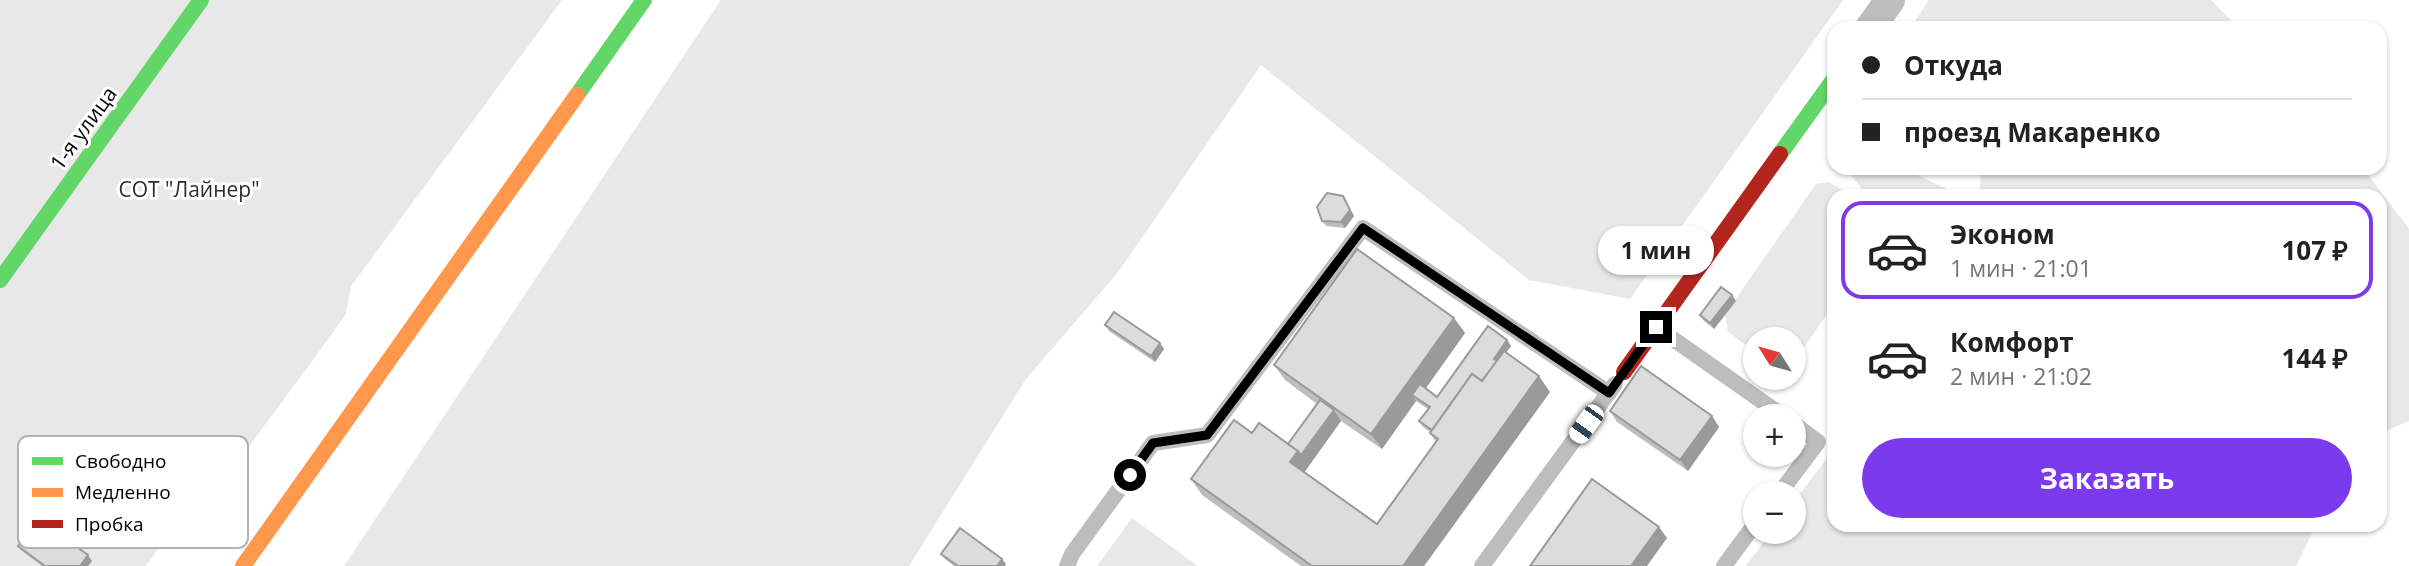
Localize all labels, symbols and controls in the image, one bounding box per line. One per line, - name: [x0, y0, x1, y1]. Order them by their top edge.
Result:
- text: Откуда: [1904, 47, 2003, 83]
- street label: 1-я улица: [43, 81, 123, 175]
- text: проезд Макаренко: [1904, 114, 2161, 150]
- park label: СОТ "Лайнер": [118, 175, 260, 203]
- text: Эконом: [1950, 216, 2055, 252]
- icon: car: [1866, 219, 1929, 282]
- callout: 1 мин: [1598, 226, 1714, 274]
- text: 107 ₽: [2282, 232, 2348, 268]
- text: 1 мин: [1621, 234, 1691, 266]
- text: 1 мин · 21:01: [1950, 252, 2092, 284]
- route end: [1640, 311, 1672, 343]
- text: Комфорт: [1950, 324, 2074, 360]
- north arrow: [1743, 327, 1806, 390]
- map controls: [1743, 327, 1806, 544]
- icon: car: [1866, 327, 1929, 390]
- text: 144 ₽: [2282, 340, 2348, 376]
- text: 2 мин · 21:02: [1950, 360, 2092, 392]
- car: [1566, 401, 1607, 447]
- button: +: [1743, 404, 1806, 467]
- legend: [18, 436, 248, 548]
- button: Заказать: [1862, 438, 2352, 518]
- text: Свободно: [75, 448, 166, 474]
- route start: [1114, 459, 1146, 491]
- text: Медленно: [75, 479, 171, 505]
- button: −: [1743, 481, 1806, 544]
- text: Пробка: [75, 511, 144, 537]

